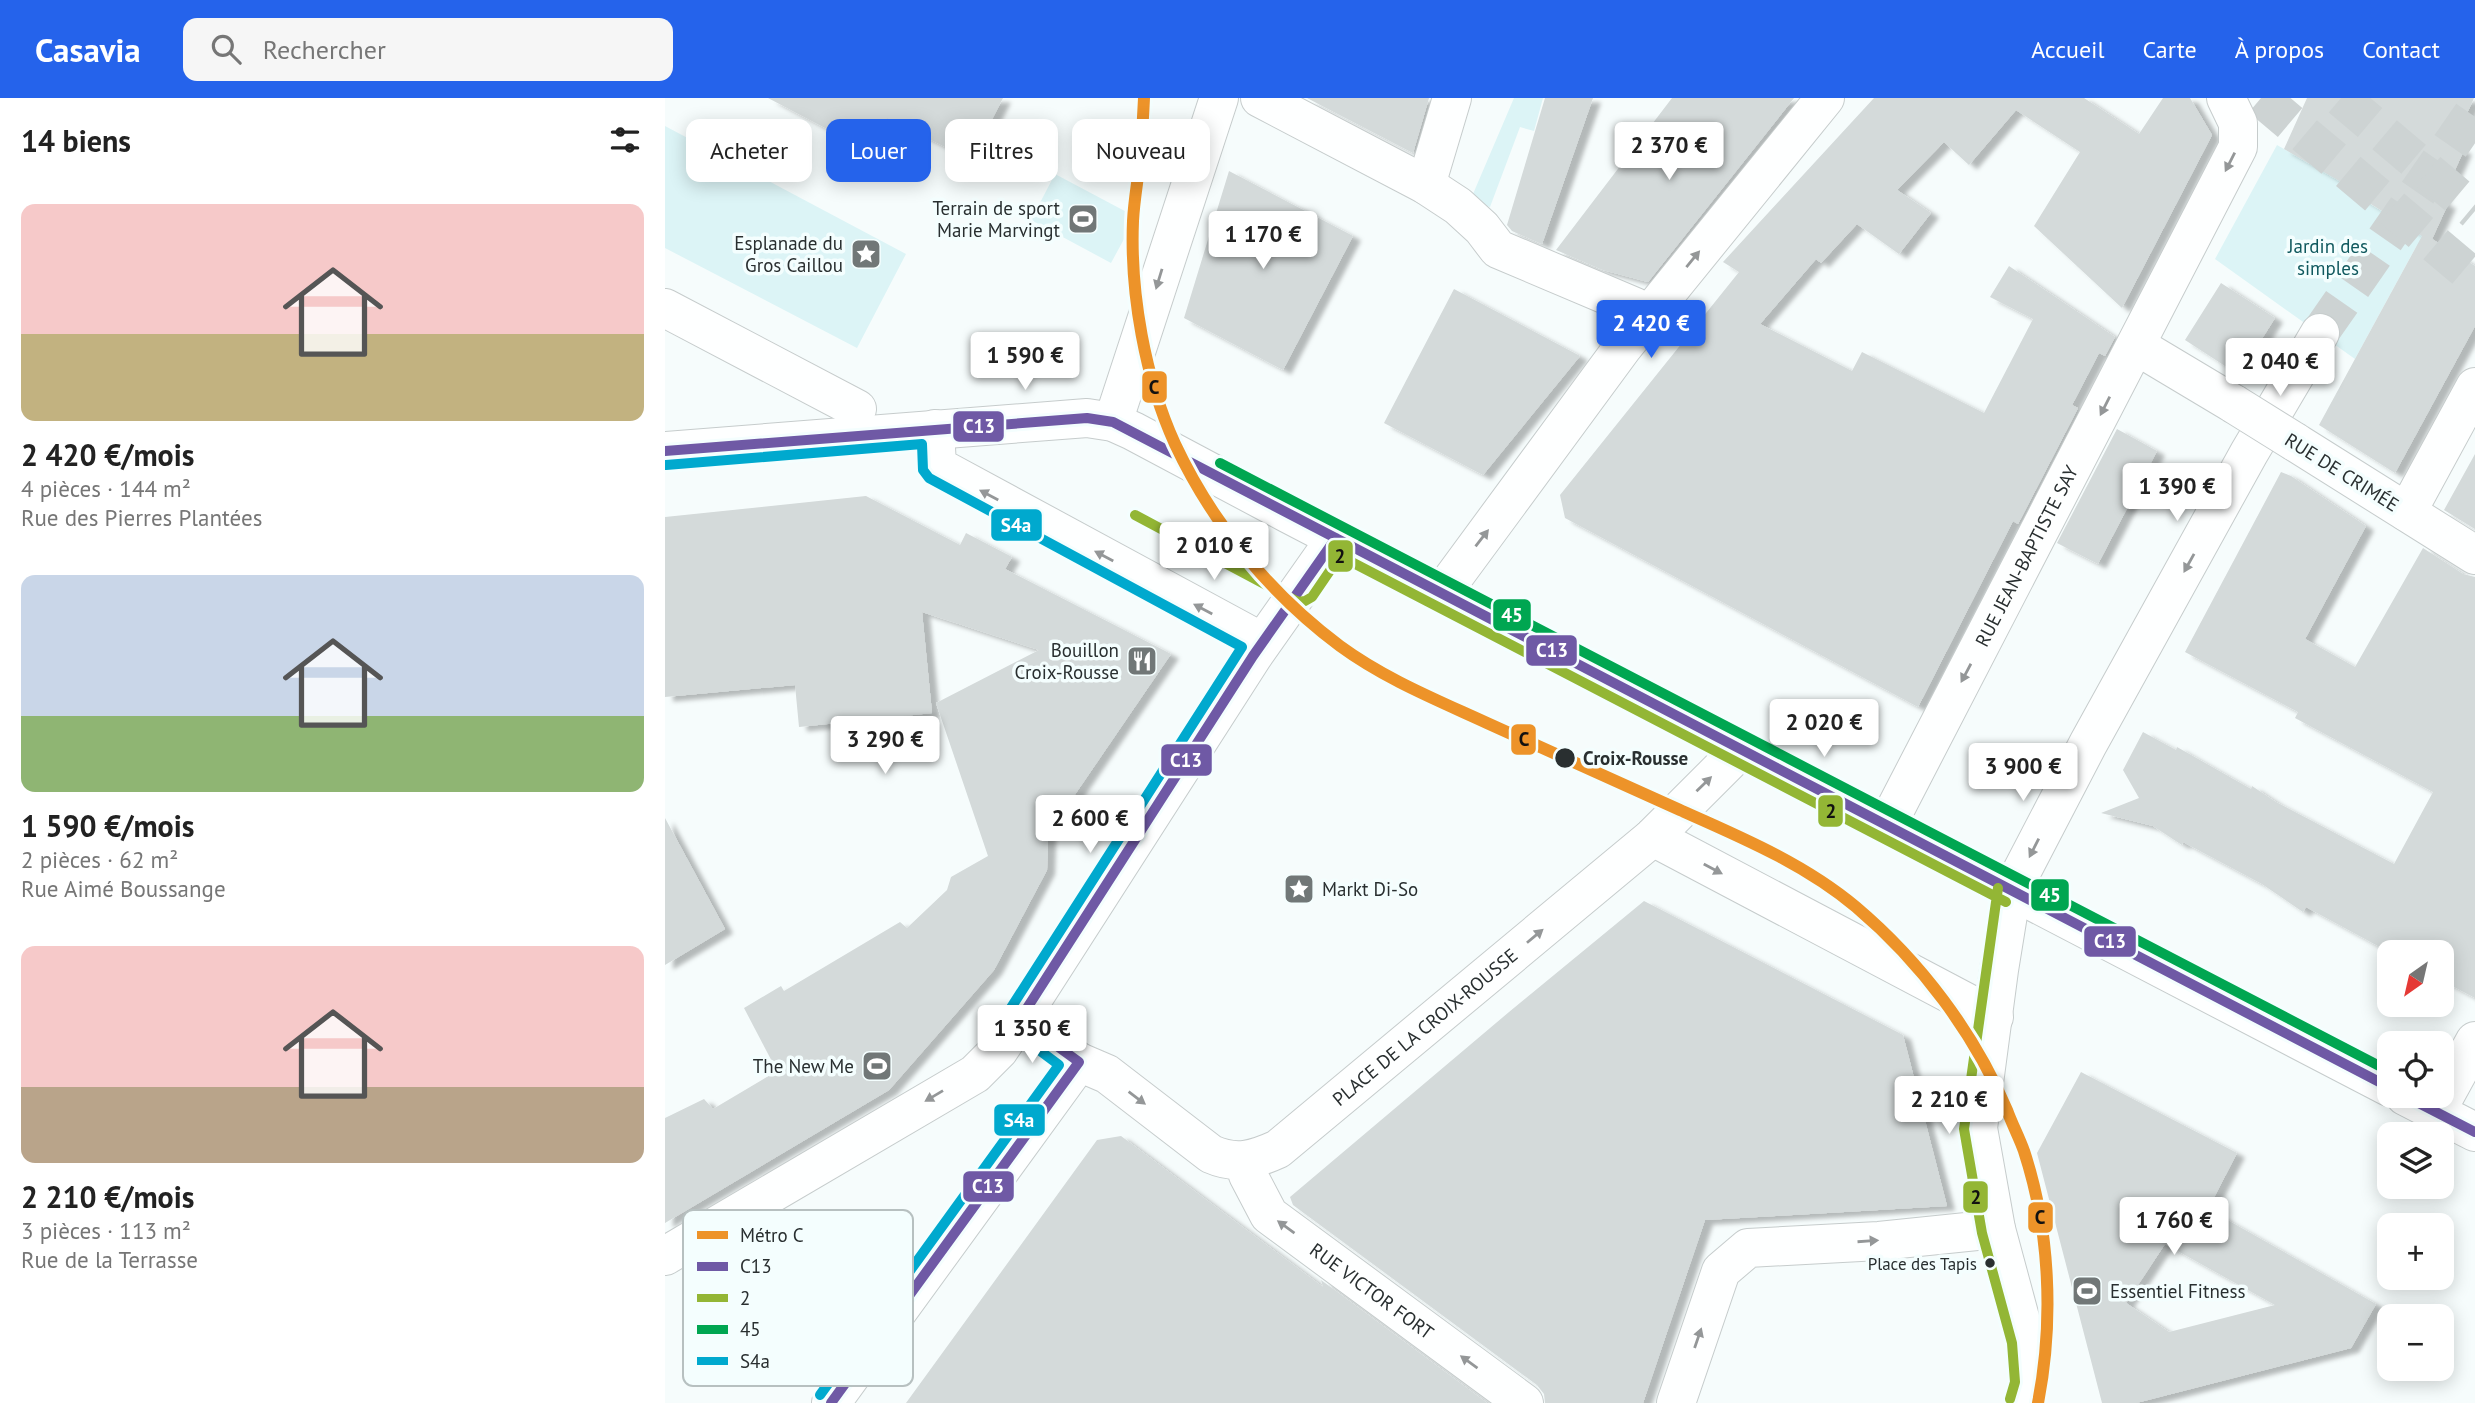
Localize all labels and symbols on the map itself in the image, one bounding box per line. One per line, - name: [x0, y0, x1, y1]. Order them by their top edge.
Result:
- pin: 2 370 €: [1604, 122, 1734, 182]
- one-way arrow: [2225, 152, 2236, 172]
- place label: Terrain de sport Marie Marvingt: [932, 196, 1061, 242]
- sports icon: Terrain de sport Marie Marvingt: [1066, 202, 1100, 236]
- pin: 1 170 €: [1198, 212, 1328, 271]
- place label: Esplanade du Gros Caillou: [734, 231, 843, 277]
- park label: Jardin des simples: [2287, 234, 2368, 280]
- place icon: Esplanade du Gros Caillou: [849, 237, 883, 271]
- one-way arrow: [1685, 250, 1700, 267]
- one-way arrow: [1154, 269, 1164, 290]
- pin: 2 420 €: [1586, 300, 1716, 360]
- pin: 1 590 €: [960, 332, 1090, 392]
- pin: 2 040 €: [2215, 338, 2345, 398]
- line badge: C: [1141, 370, 1168, 404]
- text: C: [1149, 375, 1160, 399]
- one-way arrow: [2100, 397, 2112, 417]
- line badge: C13: [952, 410, 1005, 443]
- text: C13: [963, 414, 995, 438]
- street label: RUE DE CRIMÉE: [2281, 427, 2403, 517]
- street label: RUE JEAN-BAPTISTE SAY: [1970, 461, 2083, 650]
- pin: 1 390 €: [2112, 464, 2242, 523]
- one-way arrow: [979, 490, 999, 502]
- line badge: S4a: [990, 508, 1043, 542]
- text: S4a: [1001, 513, 1031, 537]
- pin: 2 010 €: [1149, 522, 1279, 582]
- one-way arrow: [1475, 529, 1489, 547]
- line badge: 2: [1327, 539, 1354, 573]
- text: 2: [1335, 544, 1345, 568]
- one-way arrow: [1094, 550, 1114, 562]
- one-way arrow: [2183, 553, 2195, 573]
- line badge: 45: [1492, 598, 1532, 632]
- one-way arrow: [1193, 603, 1212, 615]
- text: 45: [1501, 603, 1523, 627]
- line badge: C13: [1525, 634, 1578, 667]
- place label: Bouillon Croix-Rousse: [1015, 638, 1119, 684]
- text: C13: [1536, 638, 1568, 662]
- restaurant icon: Bouillon Croix-Rousse: [1125, 644, 1159, 678]
- one-way arrow: [1960, 663, 1972, 683]
- pin: 2 020 €: [1759, 700, 1889, 759]
- pin: 3 290 €: [820, 716, 950, 776]
- line badge: C: [1510, 723, 1537, 756]
- text: C: [1519, 727, 1530, 751]
- line badge: C13: [1160, 743, 1213, 777]
- pin: 3 900 €: [1958, 744, 2088, 803]
- marker: Croix-Rousse: [1553, 746, 1577, 770]
- place label: Croix-Rousse: [1583, 746, 1688, 770]
- text: C13: [1170, 748, 1202, 772]
- one-way arrow: [1695, 777, 1712, 793]
- line badge: 2: [1817, 794, 1844, 828]
- pin: 2 600 €: [1025, 796, 1155, 855]
- text: 2: [1826, 799, 1836, 823]
- one-way arrow: [2028, 838, 2039, 858]
- one-way arrow: [1703, 864, 1723, 875]
- place icon: Markt Di-So: [1282, 872, 1316, 906]
- place label: Markt Di-So: [1322, 877, 1418, 901]
- line badge: 45: [2030, 878, 2070, 912]
- text: 45: [2039, 883, 2061, 907]
- line badge: C13: [2083, 925, 2137, 958]
- one-way arrow: [1526, 929, 1543, 944]
- text: C13: [2094, 929, 2126, 953]
- north arrow: [2377, 940, 2453, 1017]
- street label: PLACE DE LA CROIX-ROUSSE: [1327, 943, 1522, 1111]
- pin: 1 350 €: [967, 1006, 1097, 1065]
- sports icon: The New Me: [860, 1049, 894, 1083]
- place label: The New Me: [753, 1054, 854, 1078]
- pin: 2 210 €: [1884, 1076, 2014, 1136]
- one-way arrow: [925, 1090, 944, 1102]
- one-way arrow: [1128, 1090, 1146, 1104]
- line badge: S4a: [993, 1103, 1046, 1137]
- text: S4a: [1004, 1108, 1034, 1132]
- line badge: C13: [962, 1170, 1015, 1203]
- text: C13: [972, 1174, 1004, 1198]
- line badge: 2: [1962, 1180, 1989, 1214]
- text: 2: [1971, 1185, 1981, 1209]
- pin: 1 760 €: [2109, 1198, 2239, 1257]
- line badge: C: [2027, 1201, 2054, 1234]
- text: C: [2035, 1205, 2046, 1229]
- legend: [683, 1210, 913, 1386]
- one-way arrow: [1277, 1220, 1295, 1234]
- text: Métro C: [740, 1223, 804, 1247]
- one-way arrow: [1858, 1235, 1880, 1246]
- street label: RUE VICTOR FORT: [1305, 1237, 1439, 1345]
- place label: Place des Tapis: [1868, 1253, 1977, 1275]
- text: C13: [740, 1254, 772, 1278]
- marker: Place des Tapis: [1983, 1256, 1997, 1270]
- sports icon: Essentiel Fitness: [2070, 1274, 2104, 1308]
- place label: Essentiel Fitness: [2110, 1279, 2245, 1303]
- text: 2: [740, 1286, 750, 1310]
- text: 45: [740, 1317, 761, 1341]
- one-way arrow: [1693, 1328, 1704, 1349]
- text: S4a: [740, 1349, 770, 1373]
- one-way arrow: [1460, 1356, 1478, 1370]

